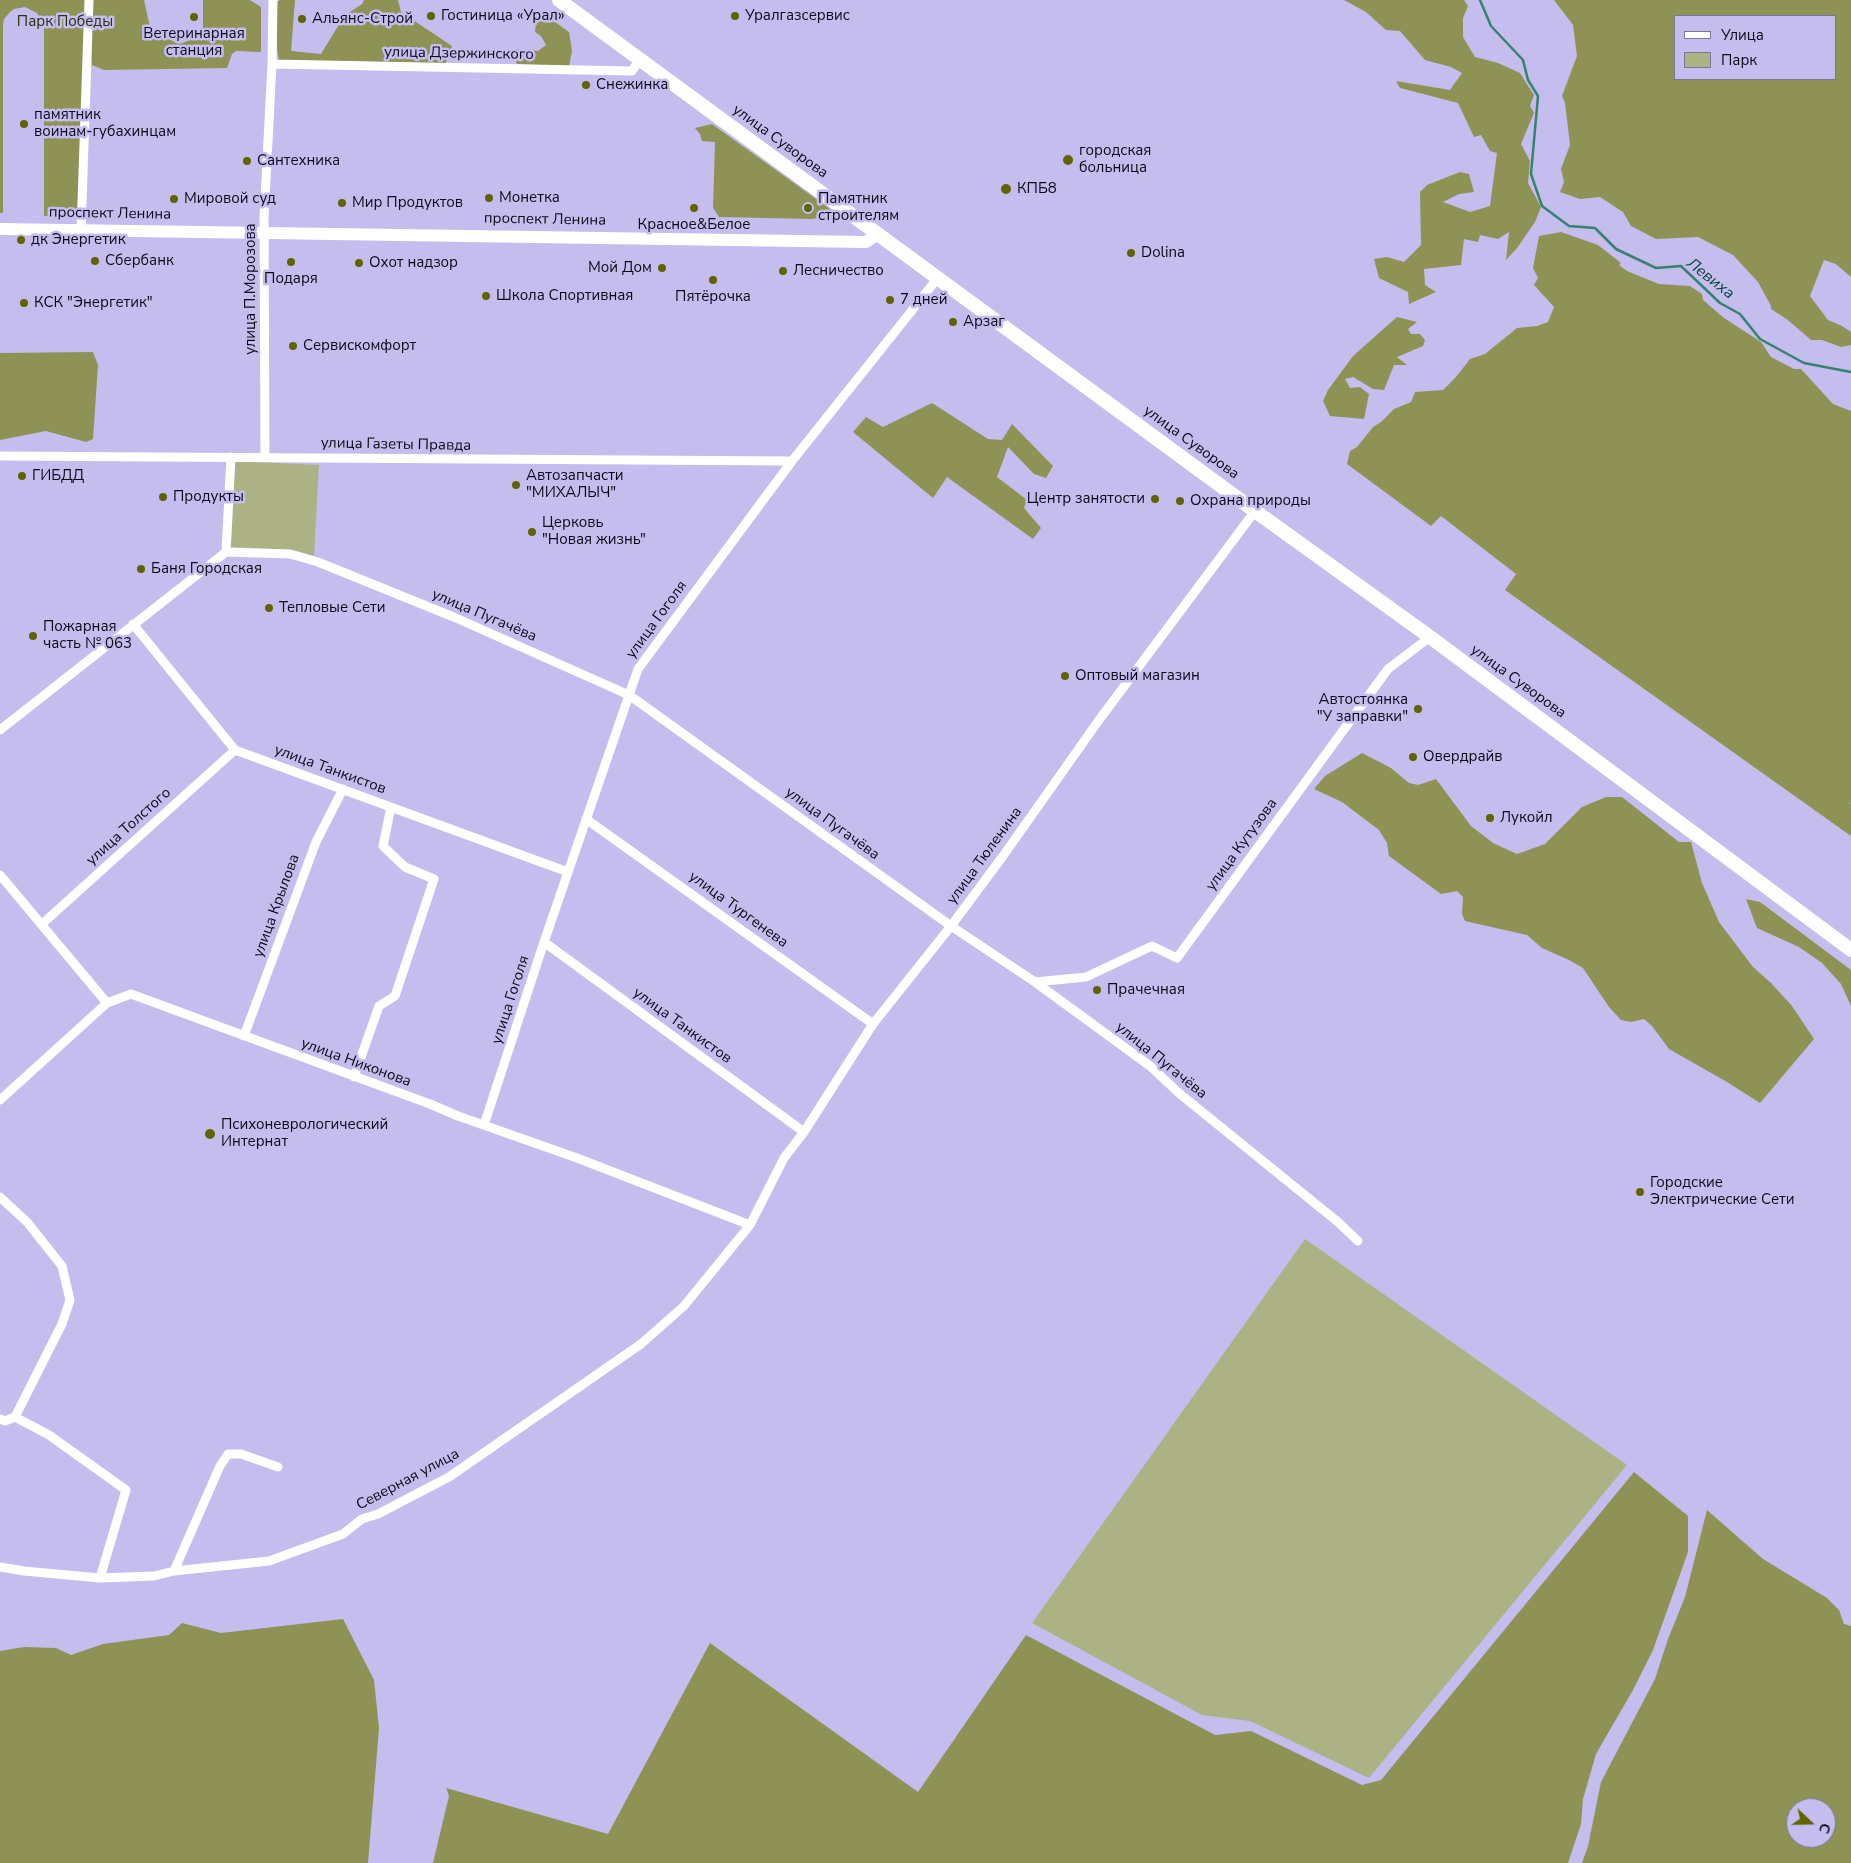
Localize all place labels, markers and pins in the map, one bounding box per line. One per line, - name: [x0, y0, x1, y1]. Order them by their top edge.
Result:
- place label: Гостиница «Урал»: [441, 7, 565, 25]
- place label: Уралгазсервис: [745, 7, 850, 25]
- place label: Альянс-Строй: [312, 10, 413, 28]
- marker: Гостиница «Урал»: [425, 10, 437, 22]
- marker: Уралгазсервис: [729, 10, 741, 22]
- marker: Ветеринарная станция: [188, 11, 200, 23]
- marker: Альянс-Строй: [296, 13, 308, 25]
- place label: Ветеринарная станция: [143, 25, 245, 60]
- place label: Снежинка: [596, 76, 668, 94]
- marker: Снежинка: [580, 79, 592, 91]
- place label: памятник воинам-губахинцам: [34, 106, 176, 141]
- marker: памятник воинам-губахинцам: [18, 118, 30, 130]
- place label: городская больница: [1079, 142, 1151, 177]
- place label: Сантехника: [257, 152, 340, 170]
- marker: городская больница: [1061, 153, 1075, 167]
- marker: Сантехника: [241, 155, 253, 167]
- place label: КПБ8: [1017, 180, 1057, 198]
- marker: КПБ8: [999, 182, 1013, 196]
- place label: Монетка: [499, 189, 560, 207]
- place label: Мировой суд: [184, 190, 276, 208]
- place label: Памятник строителям: [818, 190, 899, 225]
- marker: Монетка: [483, 192, 495, 204]
- marker: Мировой суд: [168, 193, 180, 205]
- place label: Мир Продуктов: [352, 194, 463, 212]
- marker: Мир Продуктов: [336, 197, 348, 209]
- marker: Красное&Белое: [688, 202, 700, 214]
- marker: Памятник строителям: [802, 202, 814, 214]
- place label: Красное&Белое: [638, 216, 750, 234]
- place label: дк Энергетик: [31, 231, 126, 249]
- marker: дк Энергетик: [15, 234, 27, 246]
- place label: Dolina: [1141, 244, 1185, 262]
- marker: Dolina: [1125, 247, 1137, 259]
- place label: Сбербанк: [105, 252, 174, 270]
- place label: Охот надзор: [369, 254, 458, 272]
- marker: Сбербанк: [89, 255, 101, 267]
- marker: Подаря: [285, 256, 297, 268]
- marker: Охот надзор: [353, 257, 365, 269]
- place label: Мой Дом: [588, 259, 652, 277]
- marker: Мой Дом: [656, 262, 668, 274]
- place label: Лесничество: [793, 262, 884, 280]
- marker: Лесничество: [777, 265, 789, 277]
- place label: Подаря: [264, 270, 318, 288]
- marker: Пятёрочка: [707, 274, 719, 286]
- place label: Школа Спортивная: [496, 287, 633, 305]
- place label: Пятёрочка: [675, 288, 751, 306]
- marker: Школа Спортивная: [480, 290, 492, 302]
- place label: 7 дней: [900, 291, 947, 309]
- place label: КСК "Энергетик": [34, 294, 153, 312]
- marker: 7 дней: [884, 294, 896, 306]
- marker: КСК "Энергетик": [18, 297, 30, 309]
- place label: Арзаг: [963, 313, 1005, 331]
- marker: Арзаг: [947, 316, 959, 328]
- place label: Сервискомфорт: [303, 337, 416, 355]
- marker: Сервискомфорт: [287, 340, 299, 352]
- place label: ГИБДД: [32, 467, 84, 485]
- place label: Автозапчасти "МИХАЛЫЧ": [526, 467, 624, 502]
- marker: ГИБДД: [16, 470, 28, 482]
- marker: Автозапчасти "МИХАЛЫЧ": [510, 479, 522, 491]
- place label: Продукты: [173, 488, 244, 506]
- place label: Центр занятости: [1027, 490, 1145, 508]
- marker: Продукты: [157, 491, 169, 503]
- place label: Охрана природы: [1190, 492, 1311, 510]
- marker: Центр занятости: [1149, 493, 1161, 505]
- marker: Охрана природы: [1174, 495, 1186, 507]
- place label: Церковь "Новая жизнь": [542, 514, 646, 549]
- marker: Церковь "Новая жизнь": [526, 526, 538, 538]
- place label: Баня Городская: [151, 560, 262, 578]
- marker: Баня Городская: [135, 563, 147, 575]
- place label: Тепловые Сети: [279, 599, 386, 617]
- marker: Тепловые Сети: [263, 602, 275, 614]
- place label: Пожарная часть № 063: [43, 618, 132, 653]
- marker: Пожарная часть № 063: [27, 630, 39, 642]
- place label: Оптовый магазин: [1075, 667, 1200, 685]
- marker: Оптовый магазин: [1059, 670, 1071, 682]
- place label: Автостоянка "У заправки": [1317, 691, 1408, 726]
- marker: Автостоянка "У заправки": [1412, 703, 1424, 715]
- place label: Овердрайв: [1423, 748, 1503, 766]
- marker: Овердрайв: [1407, 751, 1419, 763]
- place label: Лукойл: [1500, 809, 1553, 827]
- marker: Лукойл: [1484, 812, 1496, 824]
- place label: Прачечная: [1107, 981, 1185, 999]
- marker: Прачечная: [1091, 984, 1103, 996]
- place label: Психоневрологический Интернат: [221, 1116, 388, 1151]
- marker: Психоневрологический Интернат: [203, 1127, 217, 1141]
- place label: Городские Электрические Сети: [1650, 1174, 1795, 1209]
- marker: Городские Электрические Сети: [1634, 1186, 1646, 1198]

